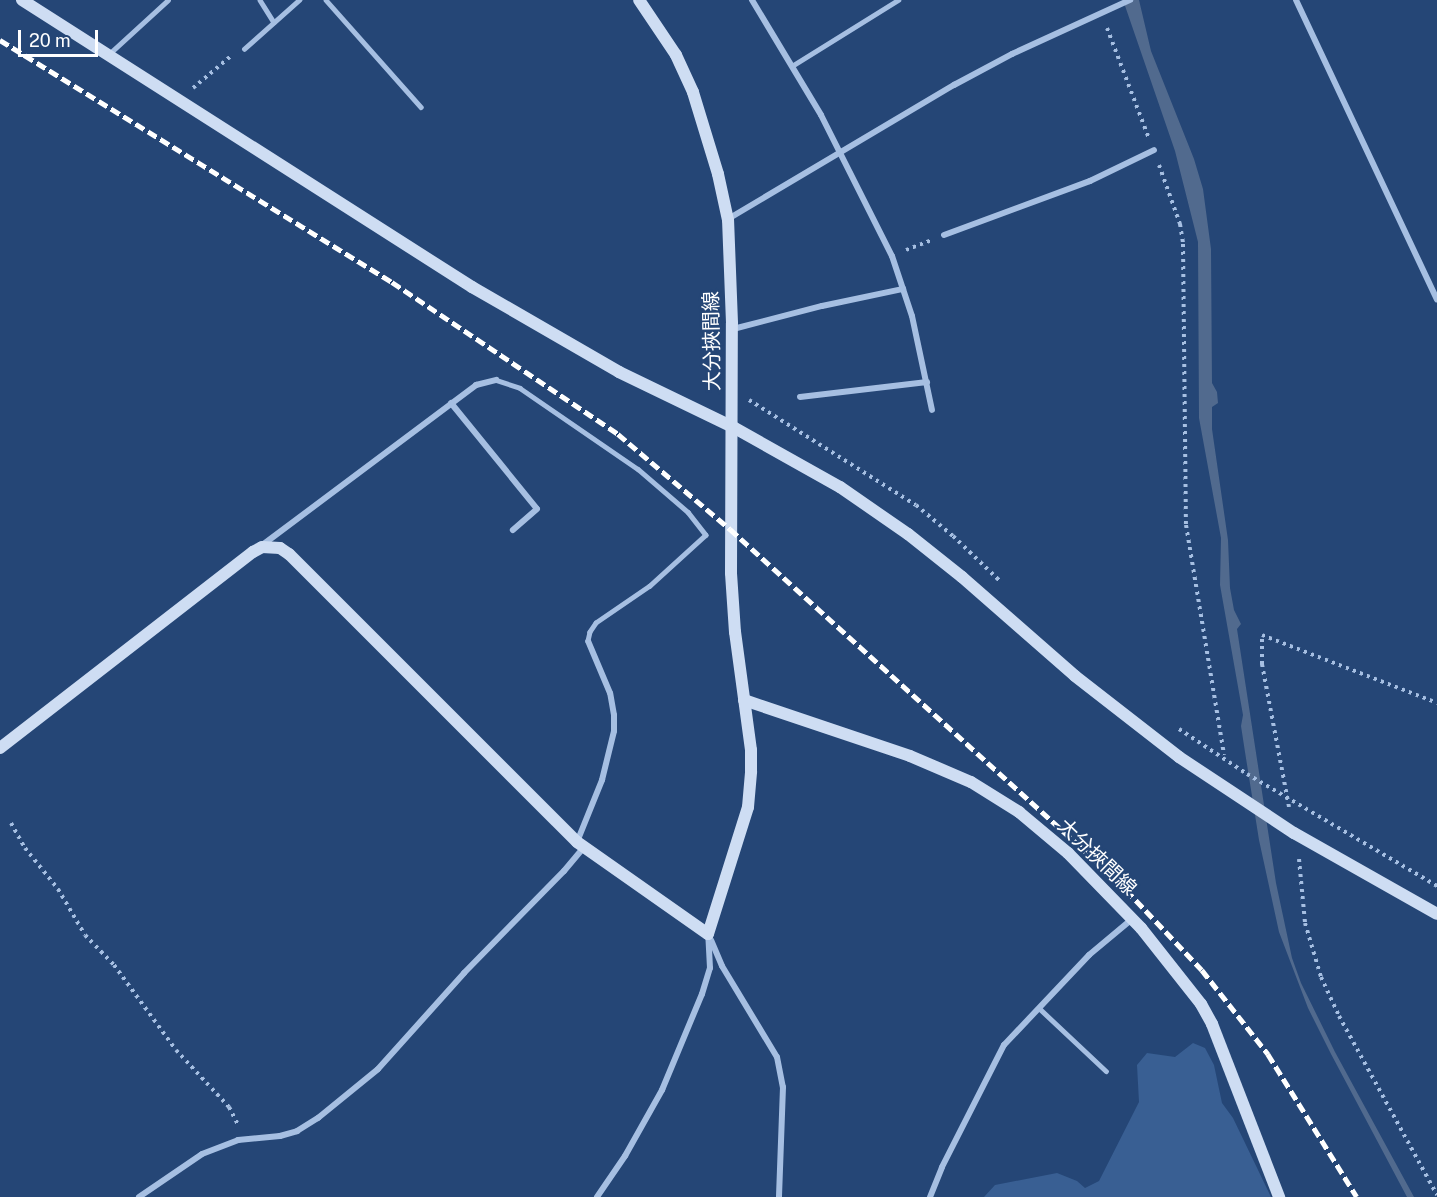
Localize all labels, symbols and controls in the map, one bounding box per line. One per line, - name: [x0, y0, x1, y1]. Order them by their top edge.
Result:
- scale bar: [21, 18, 100, 56]
- text: 20 m: [29, 30, 71, 51]
- street label: 大分挾間線: [699, 291, 725, 391]
- street label: 大分挾間線: [1053, 814, 1141, 900]

